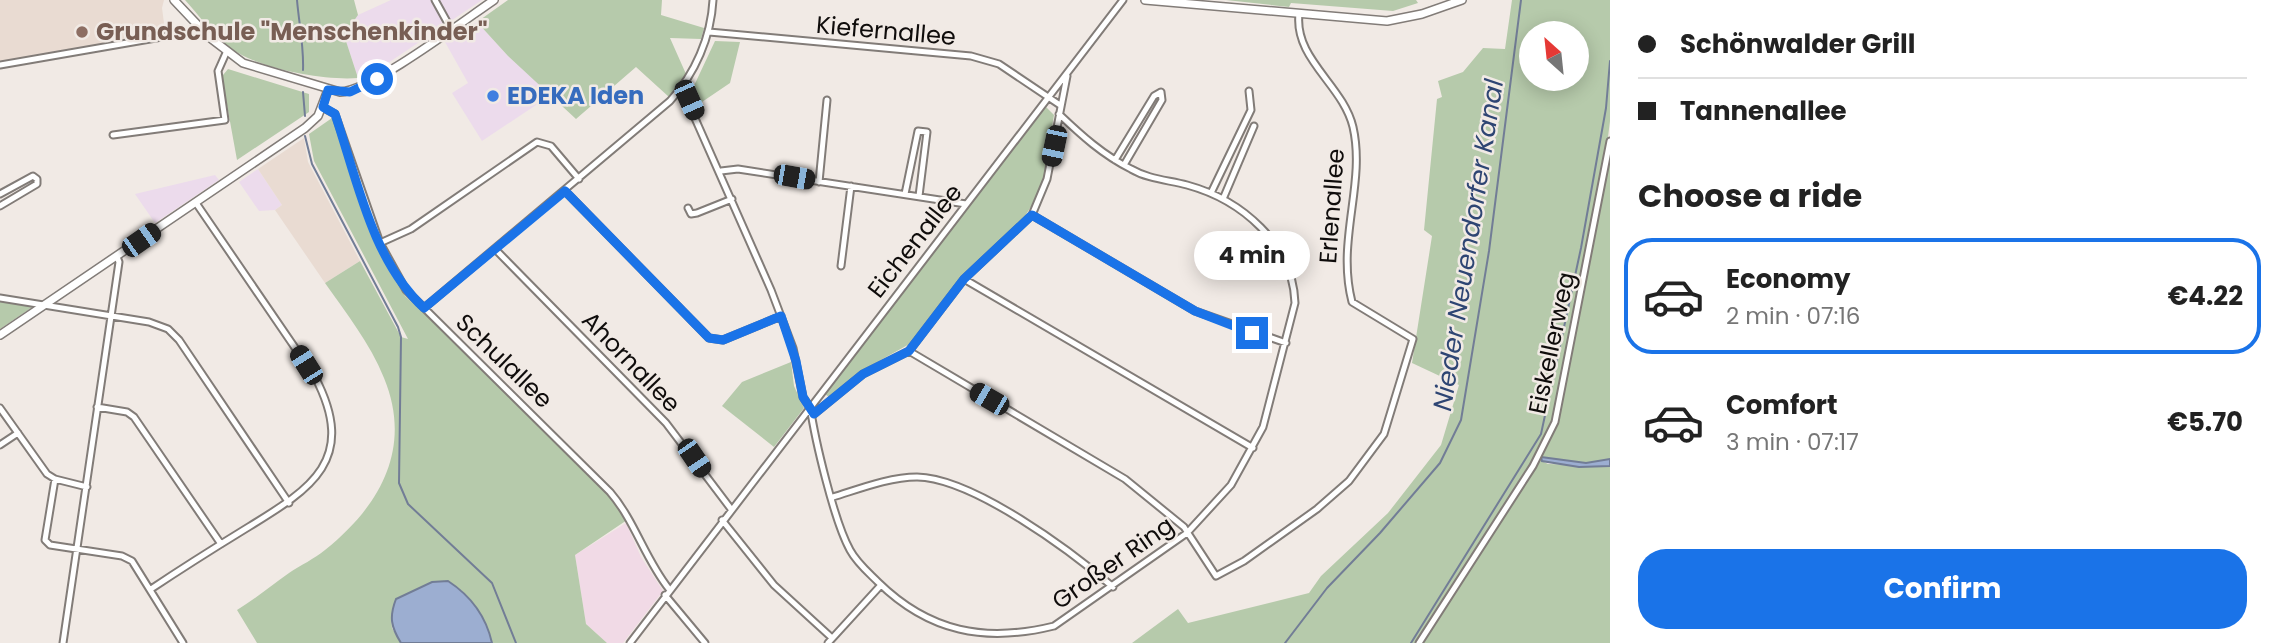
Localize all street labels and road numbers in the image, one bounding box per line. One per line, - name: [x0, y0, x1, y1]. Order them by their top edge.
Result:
- street label: Kiefernallee: [815, 8, 957, 53]
- street label: Erlenallee: [1311, 147, 1352, 265]
- street label: Eichenallee: [860, 177, 970, 305]
- street label: Eiskellerweg: [1520, 269, 1583, 417]
- street label: Ahornallee: [575, 304, 688, 420]
- street label: Schulallee: [449, 306, 560, 415]
- street label: Großer Ring: [1045, 508, 1180, 617]

